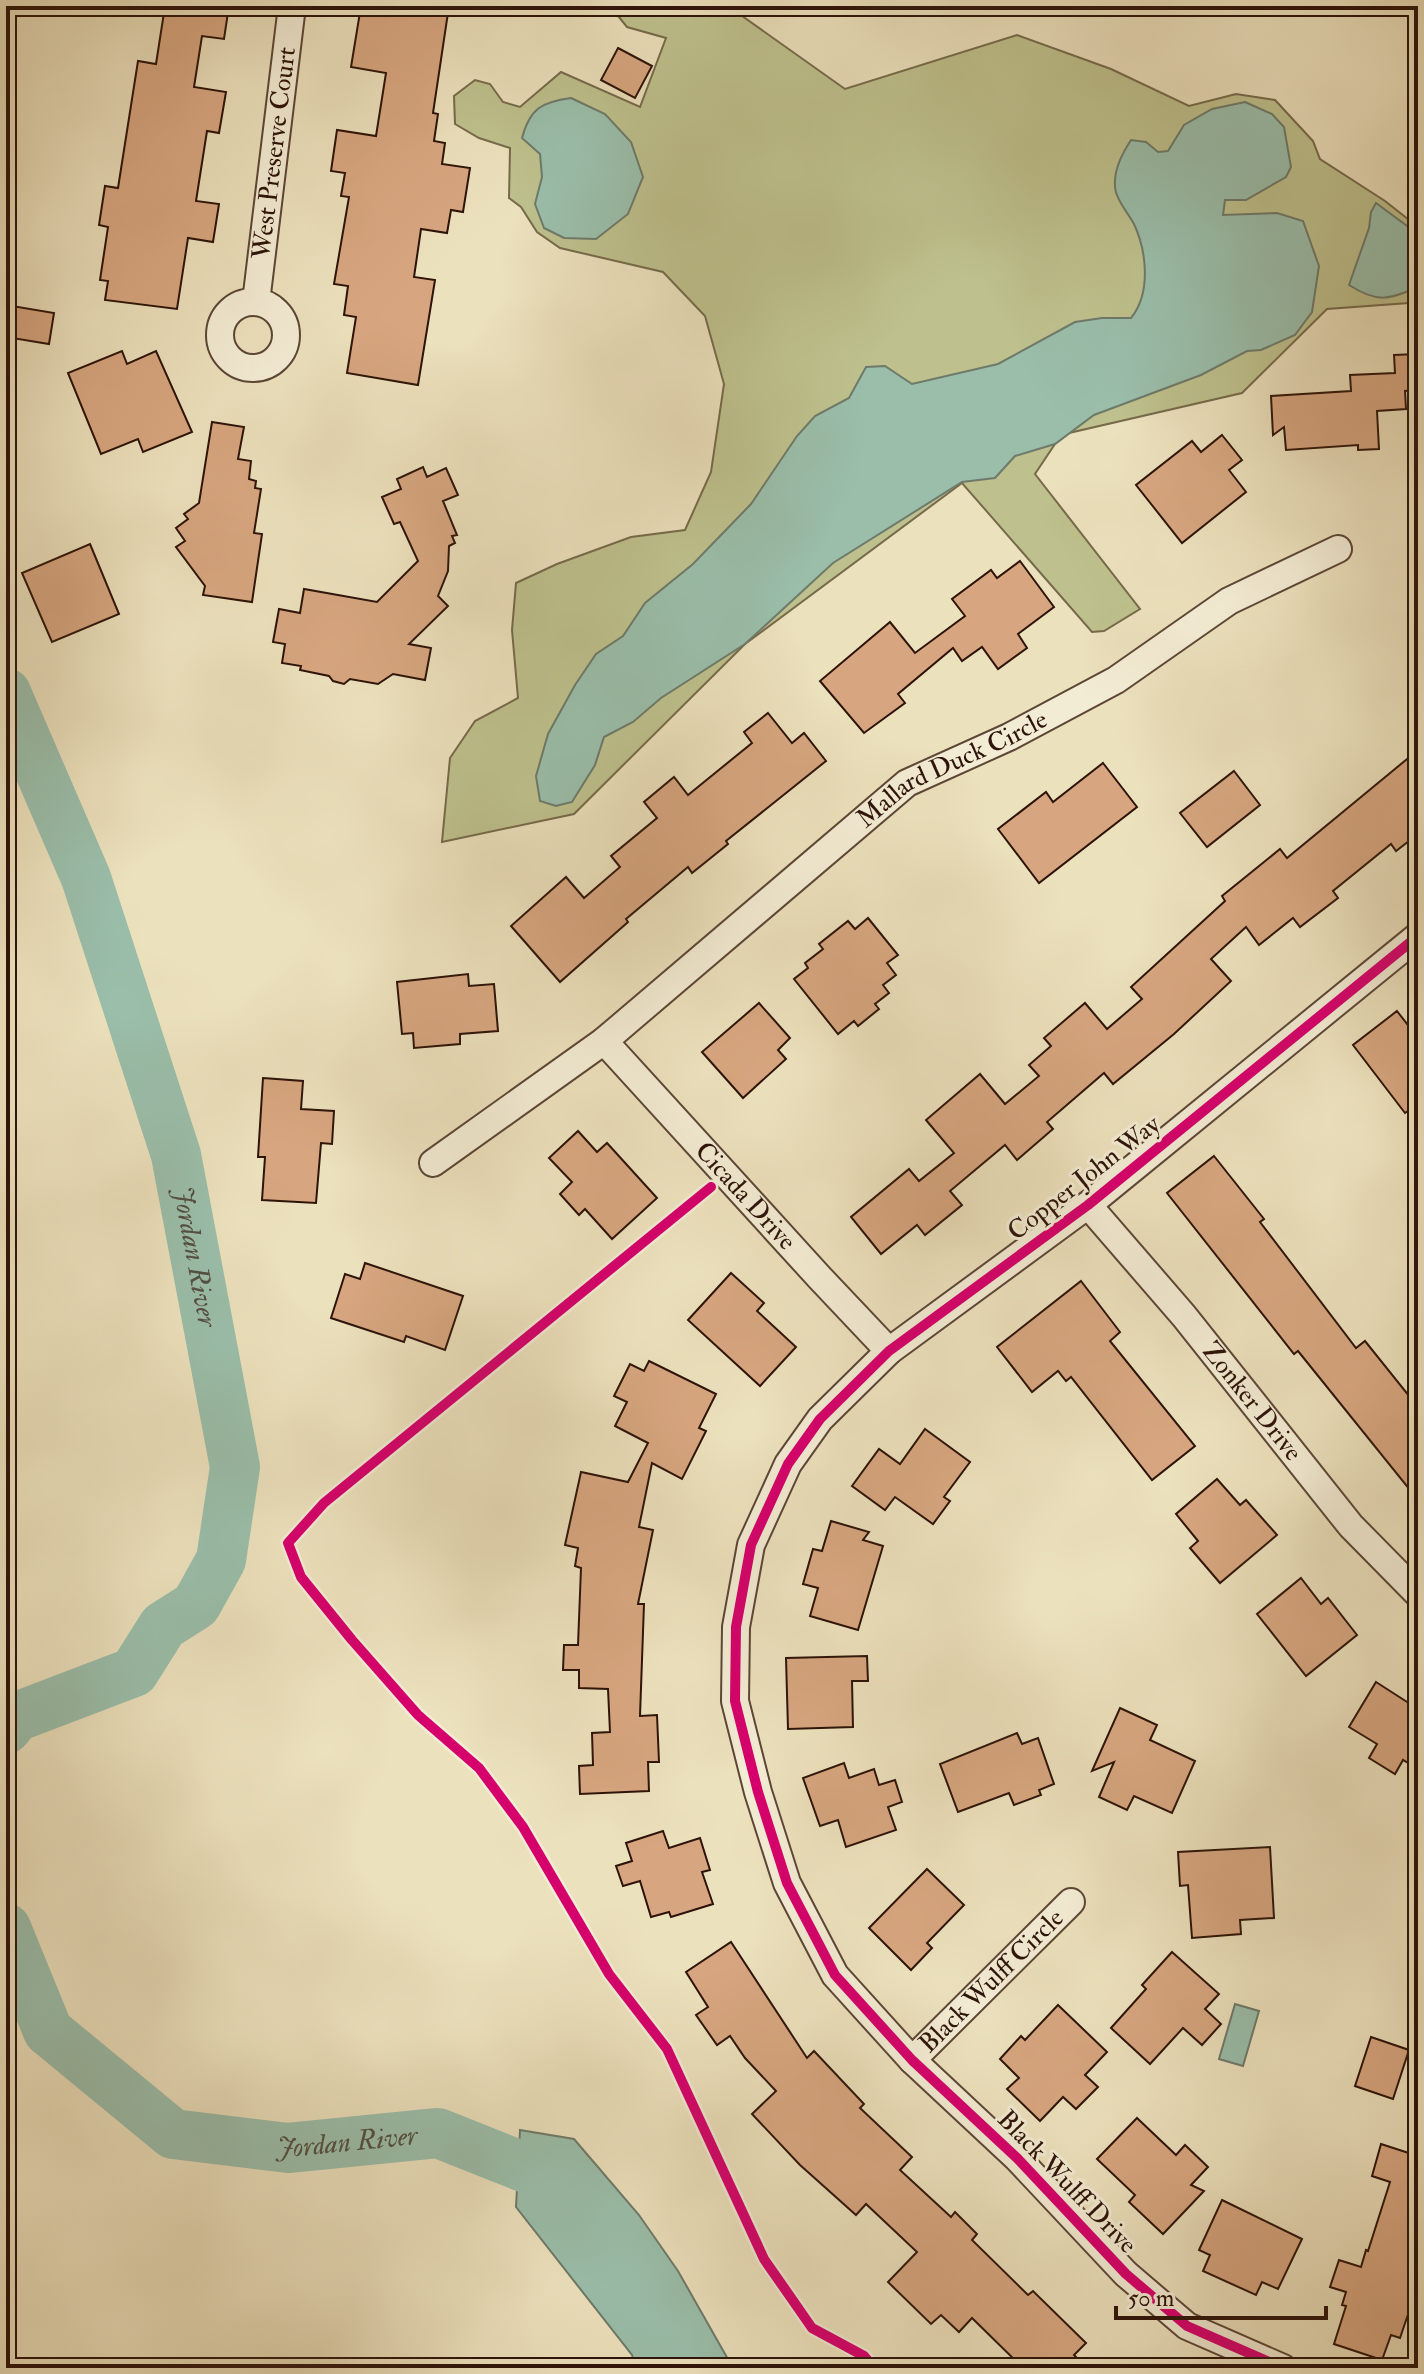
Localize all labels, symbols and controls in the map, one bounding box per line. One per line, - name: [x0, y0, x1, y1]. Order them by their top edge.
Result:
- street label: West Preserve Court: [245, 45, 303, 262]
- street label: Mallard Duck Circle: [850, 704, 1053, 835]
- street label: Copper John Way: [1001, 1108, 1168, 1248]
- street label: Cicada Drive: [688, 1135, 803, 1257]
- water label: Jordan River: [165, 1183, 226, 1331]
- street label: Zonker Drive: [1195, 1336, 1309, 1468]
- street label: Black Wulff Circle: [912, 1902, 1071, 2060]
- street label: Black Wulff Drive: [990, 2104, 1144, 2261]
- water label: Jordan River: [274, 2117, 421, 2166]
- scale bar: [1116, 2270, 1326, 2320]
- text: 50 m: [1128, 2283, 1175, 2314]

